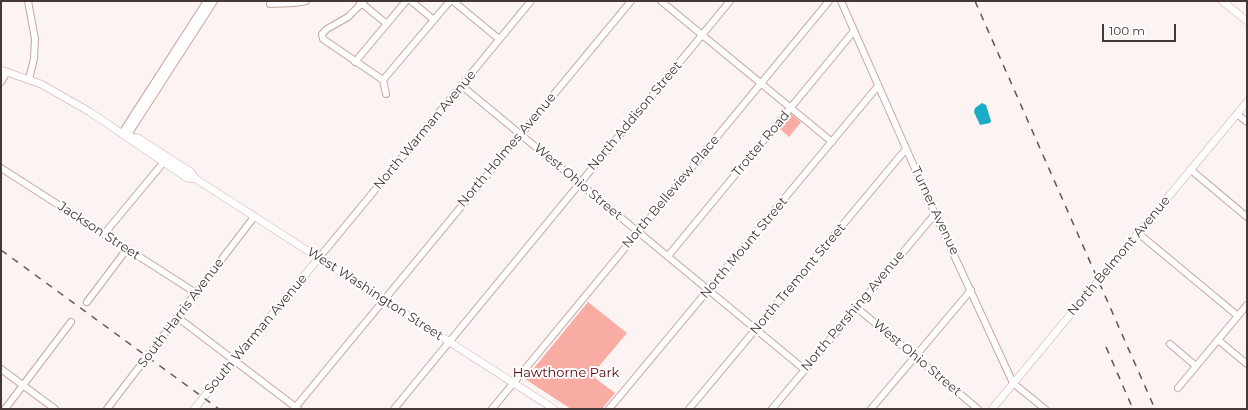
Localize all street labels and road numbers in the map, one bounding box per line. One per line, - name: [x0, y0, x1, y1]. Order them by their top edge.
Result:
- street label: North Addison Street: [585, 58, 685, 174]
- street label: North Warman Avenue: [371, 67, 479, 193]
- street label: North Holmes Avenue: [455, 90, 559, 210]
- street label: Trotter Road: [729, 108, 793, 180]
- street label: North Belleview Place: [619, 132, 723, 252]
- street label: West Ohio Street: [531, 140, 625, 224]
- street label: Turner Avenue: [908, 164, 962, 258]
- street label: North Belmont Avenue: [1064, 193, 1174, 319]
- street label: North Mount Street: [697, 194, 791, 302]
- street label: Jackson Street: [55, 199, 143, 263]
- street label: North Tremont Street: [747, 220, 849, 338]
- street label: West Washington Street: [304, 244, 446, 344]
- street label: North Pershing Avenue: [798, 248, 908, 374]
- street label: South Harris Avenue: [135, 255, 227, 371]
- street label: South Warman Avenue: [201, 271, 311, 397]
- street label: West Ohio Street: [870, 316, 964, 400]

